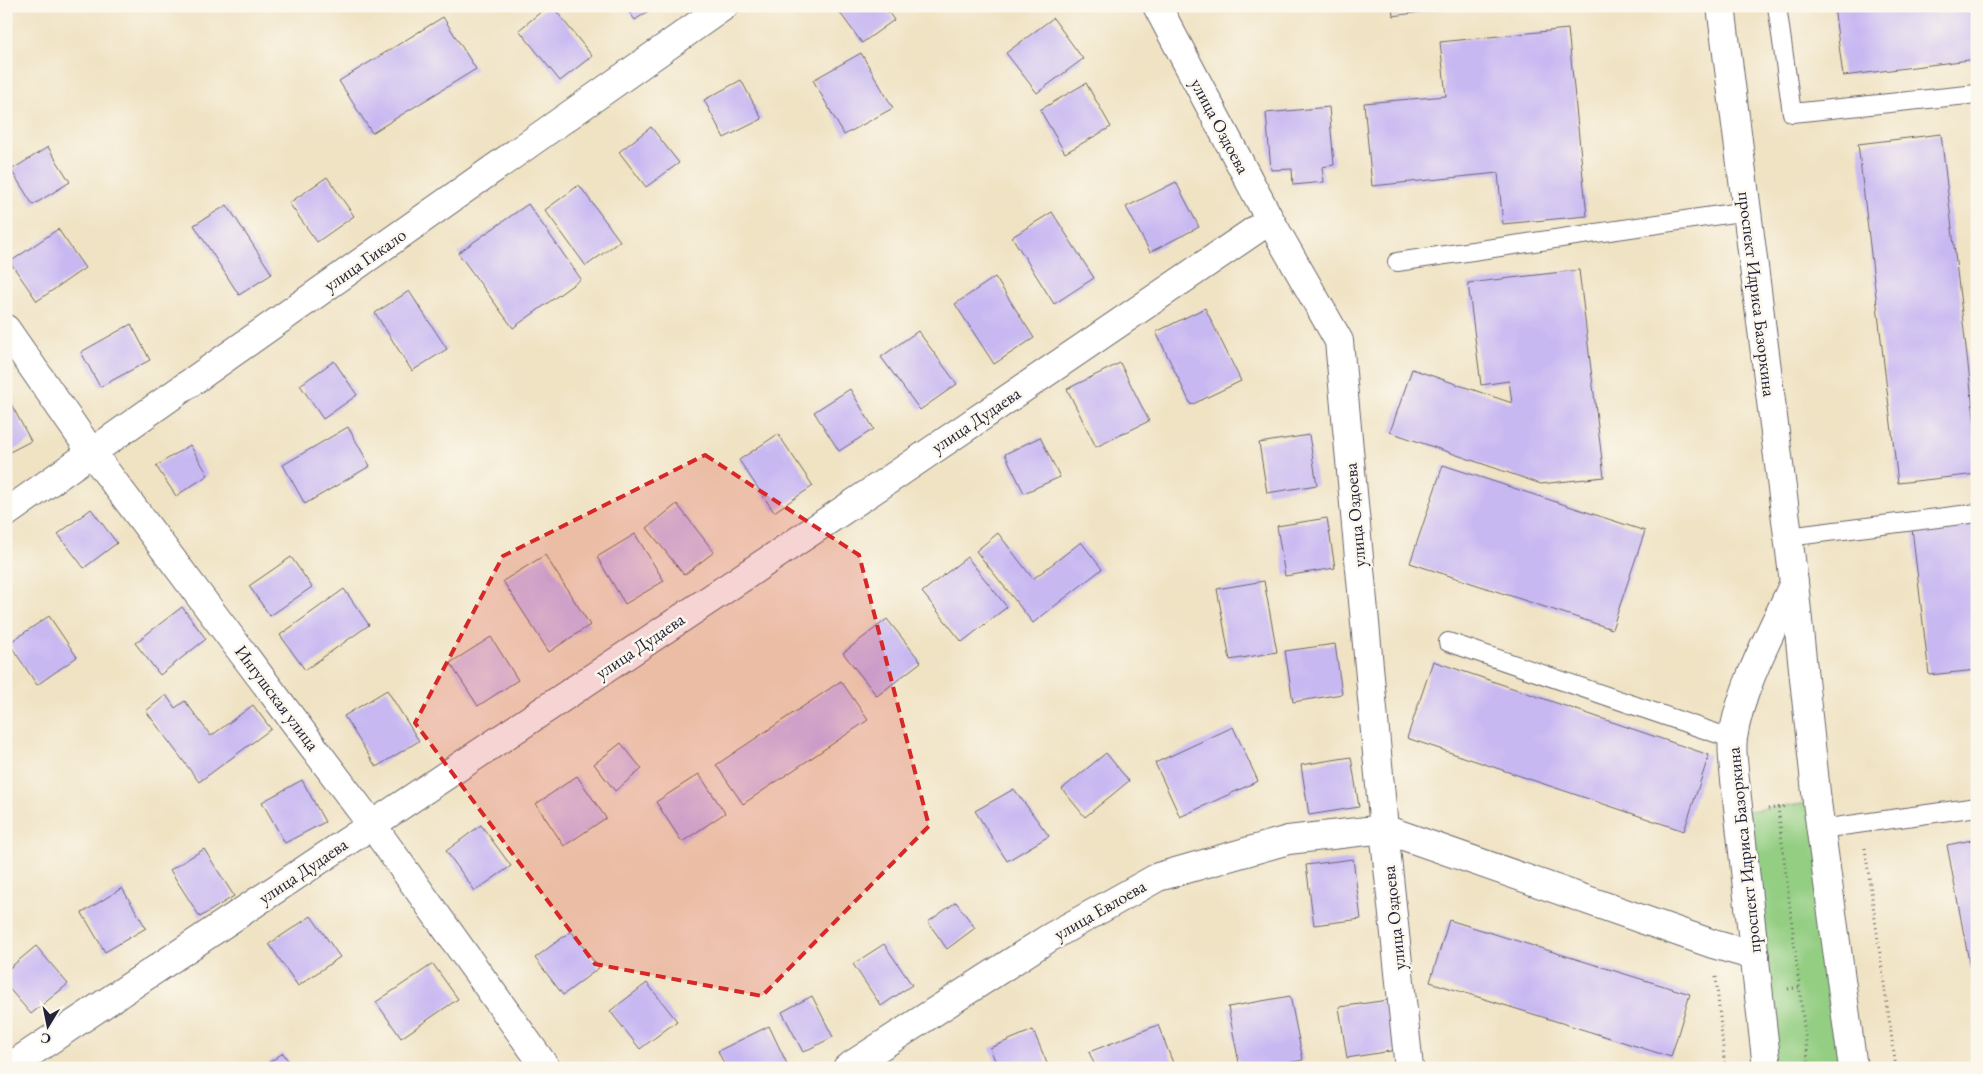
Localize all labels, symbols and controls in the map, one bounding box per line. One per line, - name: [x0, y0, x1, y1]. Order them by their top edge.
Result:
- street label: улица Оздоева: [1186, 74, 1256, 178]
- street label: проспект Идриса Базоркина: [1733, 190, 1782, 399]
- street label: улица Гикало: [319, 223, 411, 296]
- street label: улица Дудаева: [927, 381, 1026, 458]
- street label: улица Оздоева: [1338, 461, 1371, 568]
- street label: улица Дудаева: [591, 607, 690, 684]
- street label: Ингушская улица: [230, 640, 325, 756]
- street label: проспект Идриса Базоркина: [1721, 745, 1766, 954]
- street label: улица Дудаева: [254, 832, 353, 909]
- street label: улица Оздоева: [1376, 864, 1410, 971]
- street label: улица Евлоева: [1050, 874, 1151, 945]
- north arrow: [22, 1002, 72, 1052]
- text: С: [39, 1029, 52, 1049]

